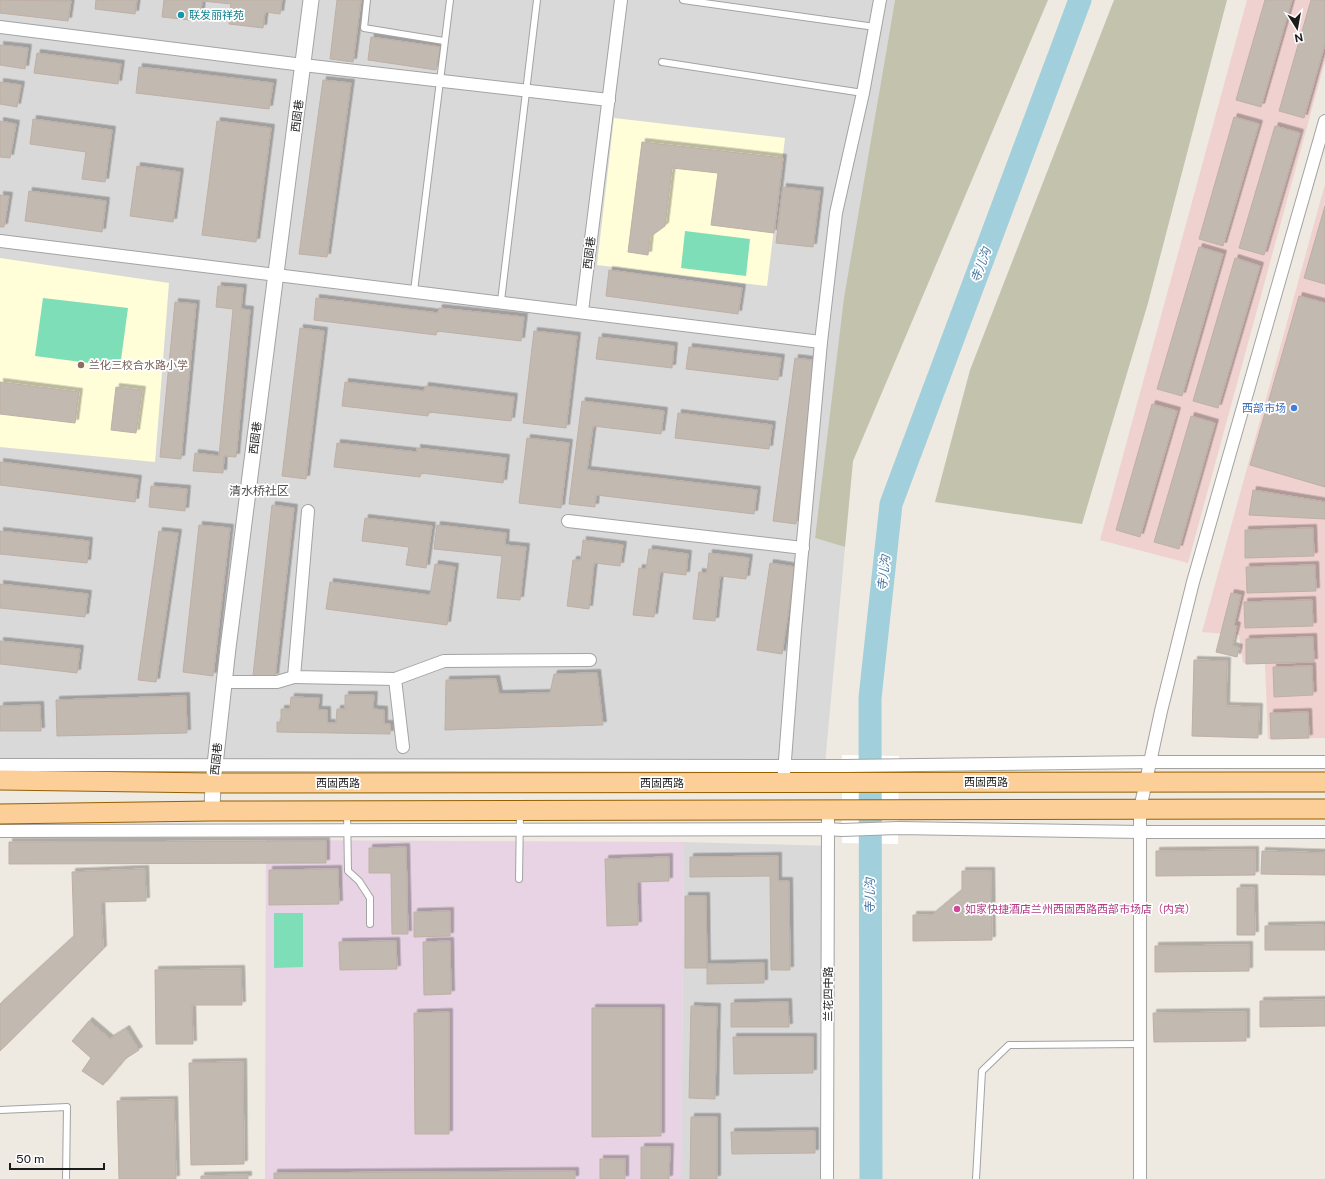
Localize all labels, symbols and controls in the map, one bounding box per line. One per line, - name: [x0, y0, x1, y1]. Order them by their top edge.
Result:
- north arrow: [1277, 8, 1317, 48]
- place label: 联发丽祥苑: [189, 9, 244, 21]
- marker: 联发丽祥苑: [176, 10, 186, 20]
- text: N: [1294, 31, 1304, 45]
- street label: 西固巷: [289, 99, 305, 133]
- street label: 西固巷: [581, 236, 597, 270]
- water label: 寺儿沟: [968, 244, 994, 284]
- place label: 兰化三校合水路小学: [89, 359, 188, 371]
- marker: 兰化三校合水路小学: [76, 360, 86, 370]
- place label: 西部市场: [1242, 402, 1286, 414]
- marker: 西部市场: [1289, 403, 1299, 413]
- street label: 西固巷: [247, 421, 263, 455]
- district label: 清水桥社区: [229, 484, 289, 498]
- water label: 寺儿沟: [875, 552, 893, 592]
- street label: 西固巷: [208, 742, 224, 776]
- street label: 西固西路: [964, 776, 1008, 788]
- street label: 西固西路: [316, 777, 360, 789]
- street label: 西固西路: [640, 777, 684, 789]
- water label: 寺儿沟: [863, 876, 877, 914]
- place label: 如家快捷酒店兰州西固西路西部市场店（内宾）: [965, 903, 1196, 915]
- marker: 如家快捷酒店兰州西固西路西部市场店（内宾）: [952, 904, 962, 914]
- street label: 兰花四中路: [822, 967, 834, 1022]
- scale bar: [10, 1145, 104, 1171]
- text: 50 m: [16, 1152, 44, 1166]

